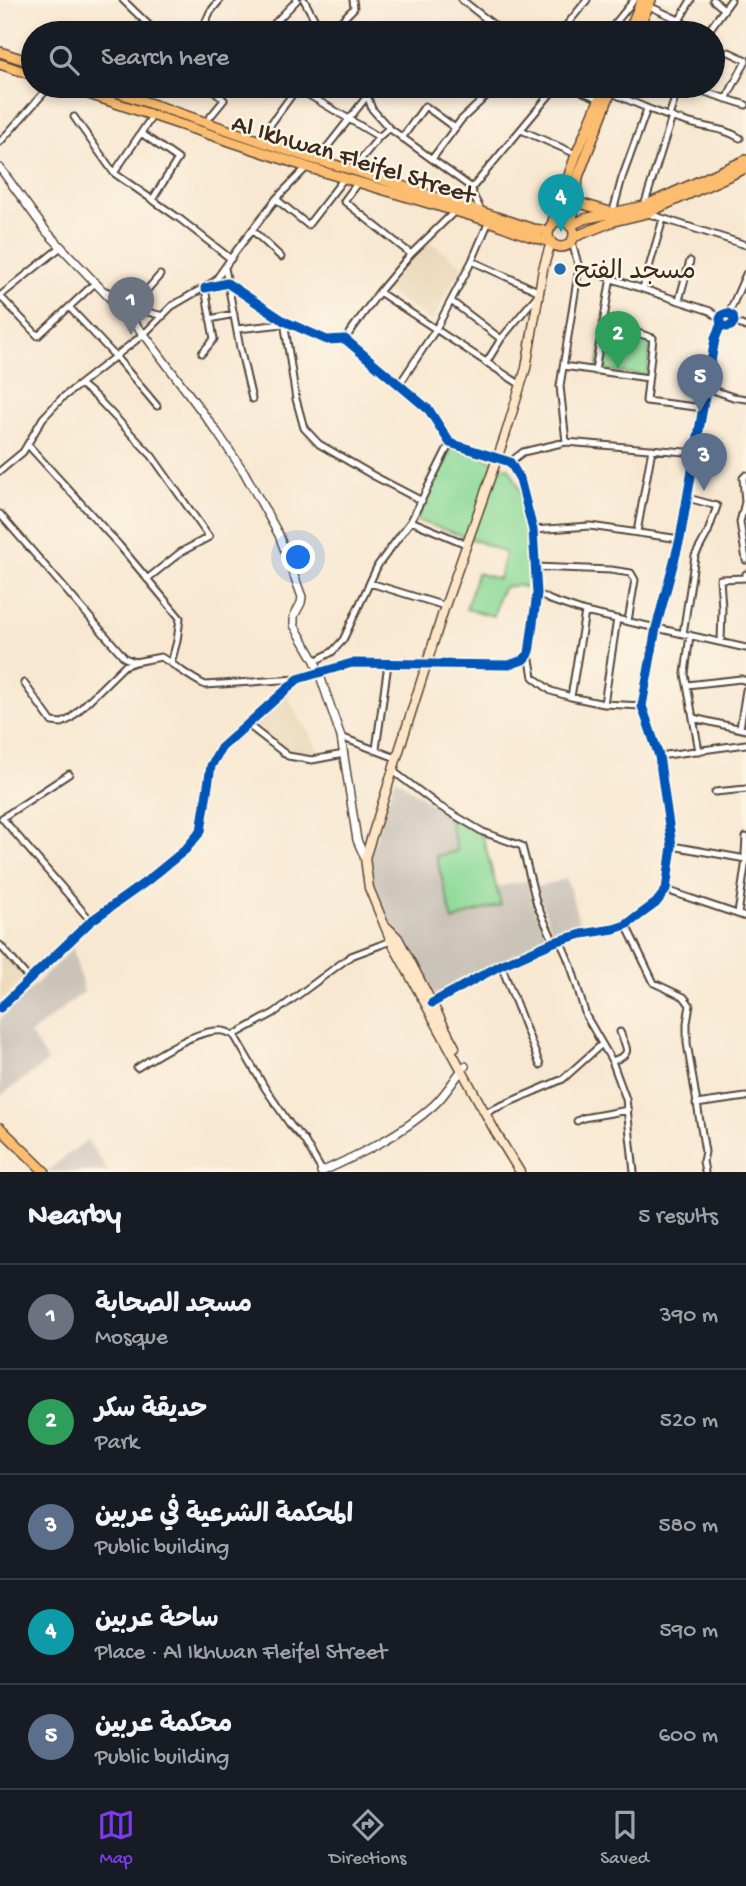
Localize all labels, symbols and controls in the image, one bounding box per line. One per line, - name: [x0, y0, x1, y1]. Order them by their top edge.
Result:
- search box: [21, 21, 725, 98]
- icon: search: [45, 41, 83, 79]
- text: Search here: [101, 44, 229, 75]
- street label: Al Ikhwan Fleifel Street: [227, 110, 480, 214]
- pin: 4: [538, 174, 584, 232]
- place label: مسجد الفتح: [574, 258, 696, 289]
- marker: مسجد الفتح: [552, 261, 568, 277]
- pin: 1: [108, 277, 154, 335]
- pin: 2: [595, 311, 641, 369]
- pin: 5: [677, 354, 723, 412]
- pin: 3: [681, 433, 727, 491]
- your location: [281, 540, 315, 574]
- text: Nearby: [28, 1200, 121, 1235]
- text: 5 results: [638, 1204, 718, 1231]
- text: مسجد الصحابة: [95, 1291, 252, 1322]
- text: 1: [46, 1303, 56, 1330]
- text: 390 m: [660, 1303, 718, 1330]
- text: Mosque: [95, 1325, 168, 1352]
- text: حديقة سكر: [95, 1396, 207, 1427]
- text: 2: [45, 1408, 57, 1435]
- text: 520 m: [660, 1408, 718, 1435]
- text: Park: [95, 1430, 139, 1457]
- text: المحكمة الشرعية في عربين: [95, 1501, 353, 1532]
- text: 3: [45, 1513, 57, 1540]
- text: 580 m: [658, 1513, 718, 1540]
- text: Public building: [95, 1535, 229, 1562]
- text: ساحة عربين: [95, 1606, 219, 1637]
- text: 4: [46, 1618, 56, 1645]
- text: 590 m: [660, 1618, 718, 1645]
- text: Place · Al Ikhwan Fleifel Street: [95, 1640, 387, 1667]
- text: محكمة عربين: [95, 1711, 232, 1742]
- text: 5: [45, 1723, 57, 1750]
- text: 600 m: [658, 1723, 718, 1750]
- text: Public building: [95, 1745, 229, 1772]
- tab: Map: [97, 1806, 135, 1871]
- tab: Directions: [329, 1806, 406, 1871]
- tab: Saved: [600, 1806, 649, 1871]

